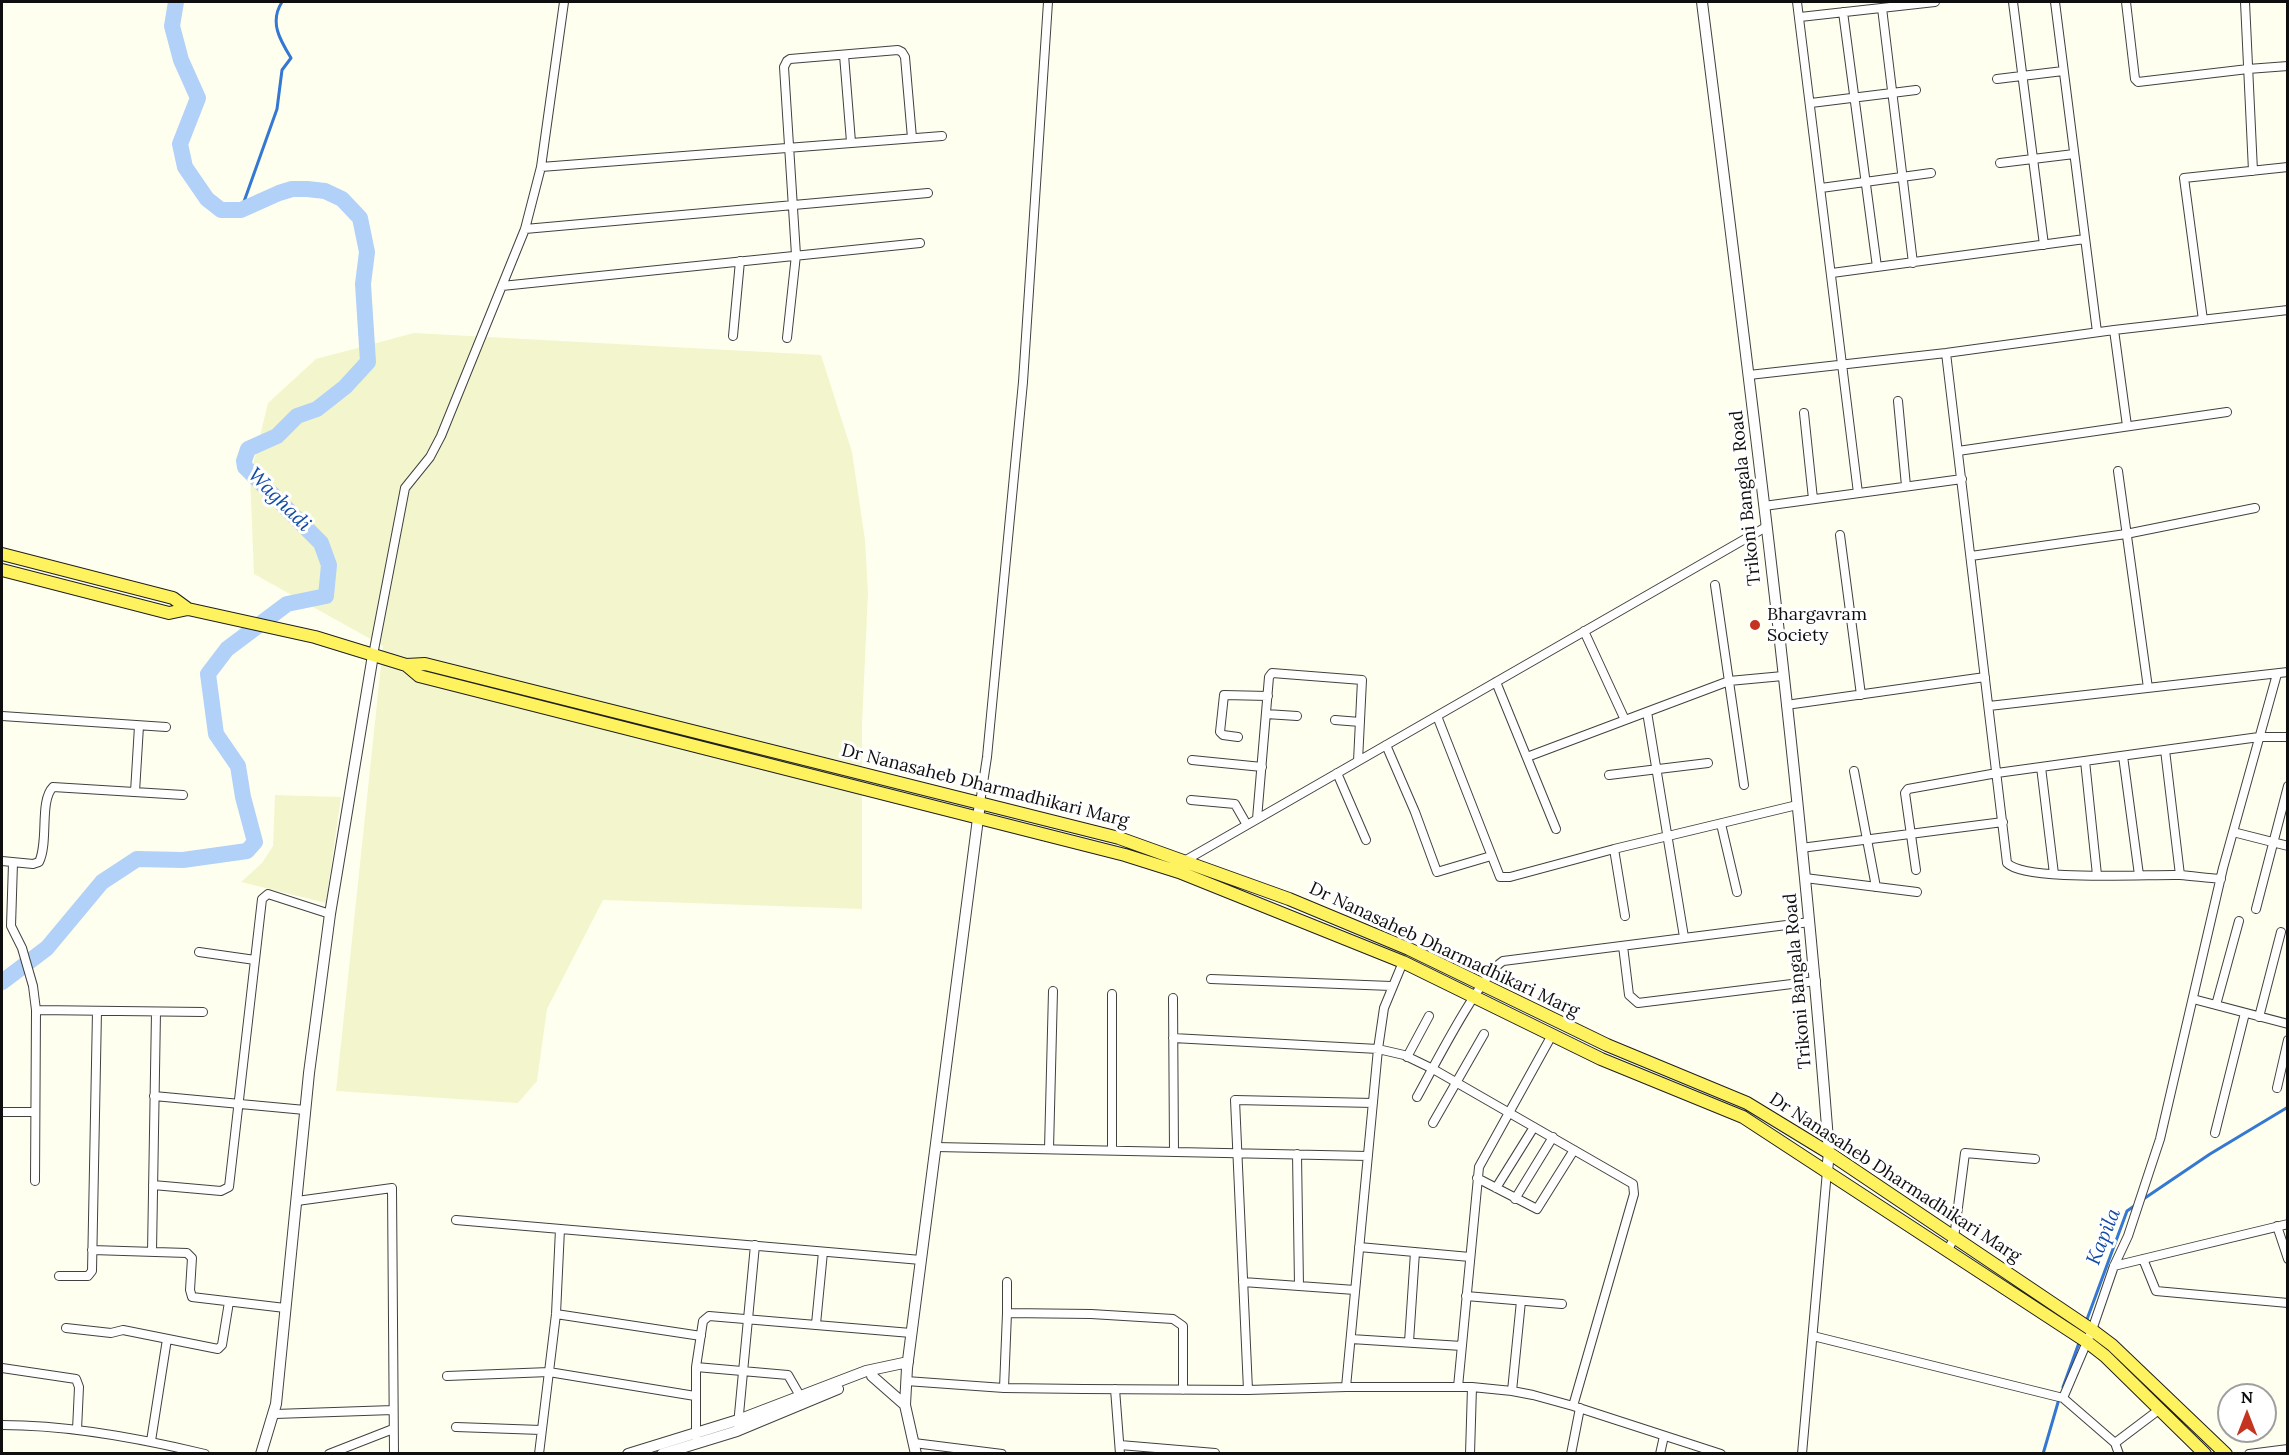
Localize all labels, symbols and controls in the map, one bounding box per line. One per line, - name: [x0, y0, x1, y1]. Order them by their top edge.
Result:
- street label: Trikoni Bangala Road: [1726, 409, 1766, 587]
- water label: Waghadi: [242, 463, 316, 537]
- place label: Bhargavram Society: [1767, 604, 1867, 646]
- marker: Bhargavram Society: [1748, 618, 1762, 632]
- street label: Dr Nanasaheb Dharmadhikari Marg: [839, 740, 1131, 832]
- street label: Dr Nanasaheb Dharmadhikari Marg: [1306, 878, 1582, 1022]
- street label: Trikoni Bangala Road: [1780, 892, 1816, 1070]
- street label: Dr Nanasaheb Dharmadhikari Marg: [1765, 1088, 2025, 1268]
- water label: Kapila: [2082, 1205, 2126, 1269]
- north arrow: [2217, 1383, 2277, 1443]
- text: N: [2241, 1387, 2253, 1407]

